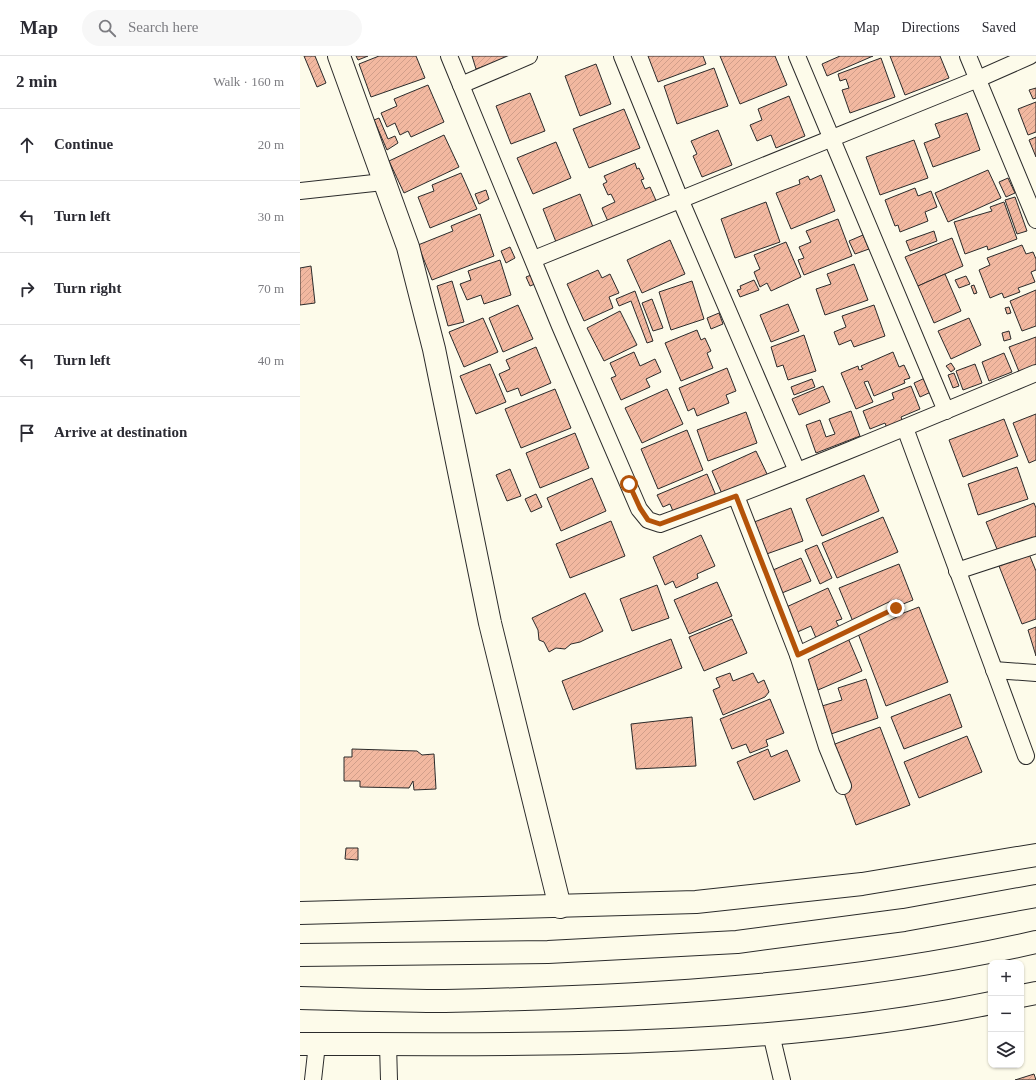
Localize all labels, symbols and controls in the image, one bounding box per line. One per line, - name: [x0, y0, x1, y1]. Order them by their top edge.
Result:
- search box: [82, 10, 362, 46]
- text: Map: [20, 17, 58, 38]
- icon: search: [96, 17, 118, 39]
- text: Search here: [128, 19, 198, 35]
- text: Map: [854, 20, 879, 35]
- text: Directions: [901, 20, 960, 35]
- text: Saved: [982, 20, 1016, 35]
- text: 2 min: [16, 72, 57, 91]
- text: Walk · 160 m: [213, 74, 284, 89]
- icon: ahead: [16, 134, 38, 156]
- text: Continue: [54, 136, 113, 152]
- text: 20 m: [258, 137, 284, 152]
- icon: left: [16, 206, 38, 228]
- text: Turn left: [54, 208, 111, 224]
- text: 30 m: [258, 209, 284, 224]
- icon: right: [16, 278, 38, 300]
- text: Turn right: [54, 280, 121, 296]
- text: 70 m: [258, 281, 284, 296]
- icon: left: [16, 350, 38, 372]
- text: Turn left: [54, 352, 111, 368]
- text: 40 m: [258, 353, 284, 368]
- icon: arrive: [16, 422, 38, 444]
- text: Arrive at destination: [54, 424, 187, 440]
- route start: [620, 475, 638, 493]
- route end: [887, 599, 905, 617]
- map controls: [988, 960, 1024, 1068]
- button: +: [988, 960, 1024, 996]
- button: −: [988, 996, 1024, 1032]
- button: layers: [988, 1032, 1024, 1068]

